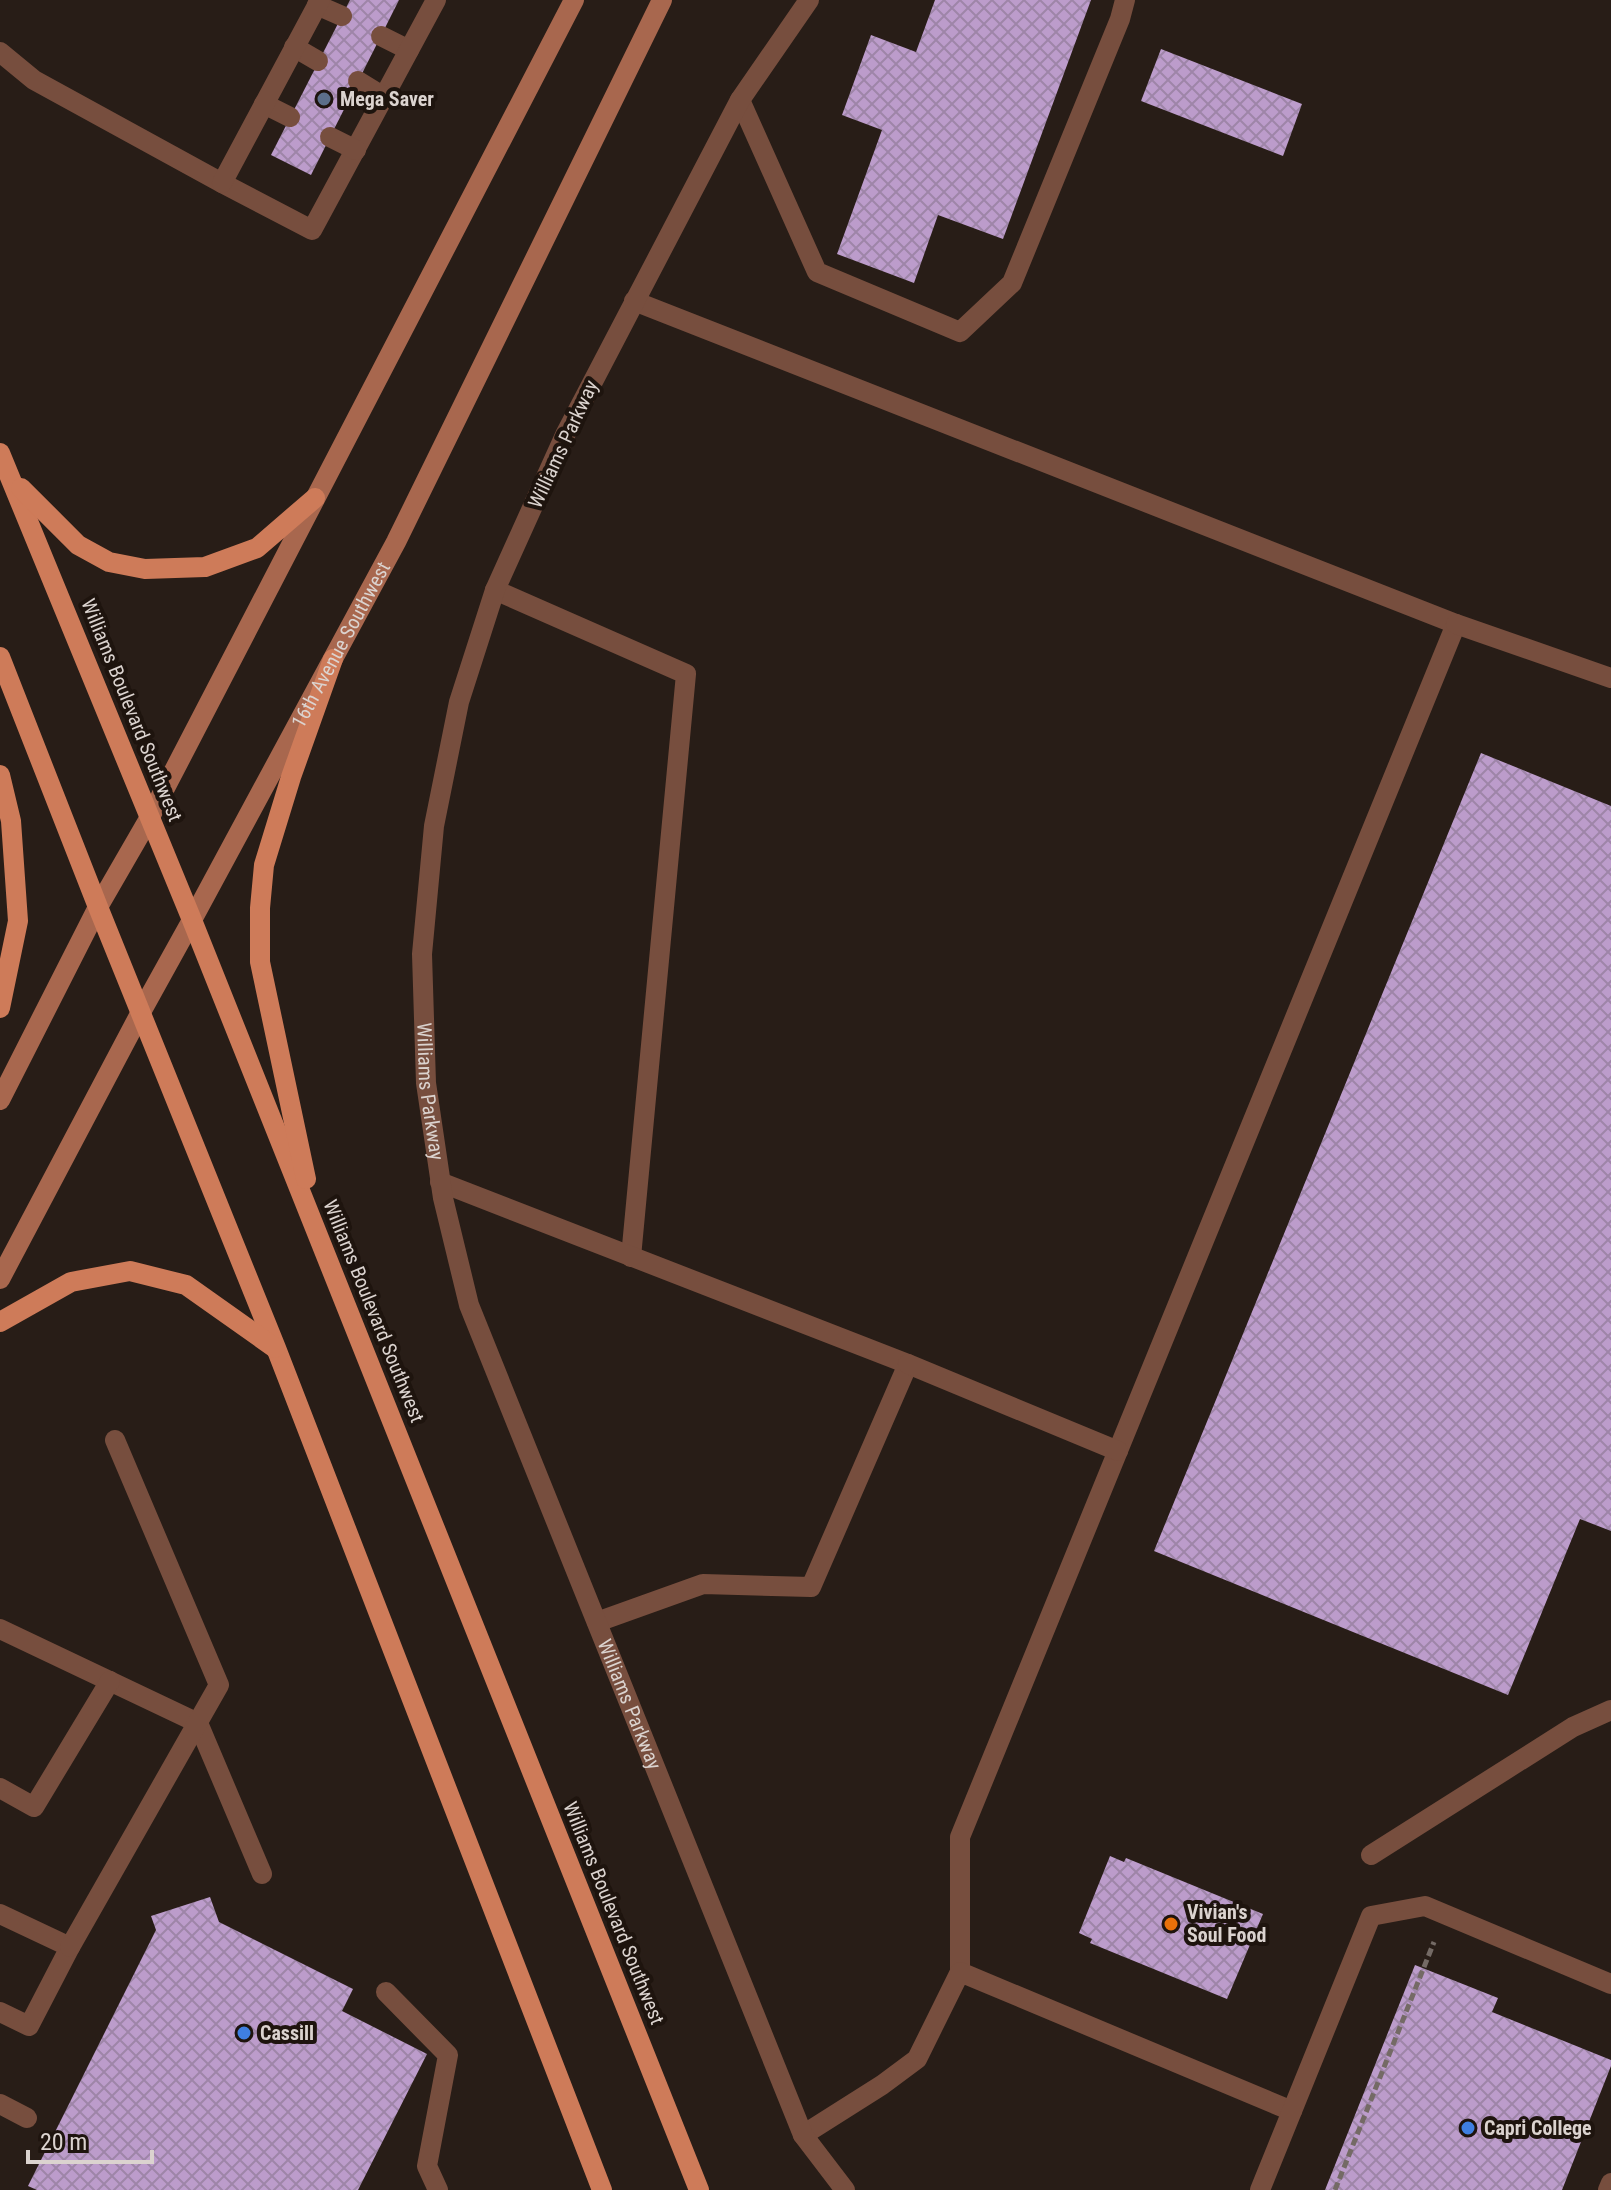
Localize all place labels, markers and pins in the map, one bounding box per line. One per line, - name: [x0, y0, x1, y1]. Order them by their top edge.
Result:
- place label: Mega Saver: [340, 87, 434, 111]
- marker: Mega Saver: [315, 90, 333, 108]
- place label: Vivian's Soul Food: [1187, 1900, 1266, 1947]
- marker: Vivian's Soul Food: [1162, 1915, 1180, 1933]
- place label: Cassill: [260, 2021, 314, 2045]
- marker: Cassill: [235, 2024, 253, 2042]
- place label: Capri College: [1484, 2116, 1592, 2140]
- marker: Capri College: [1459, 2119, 1477, 2137]

